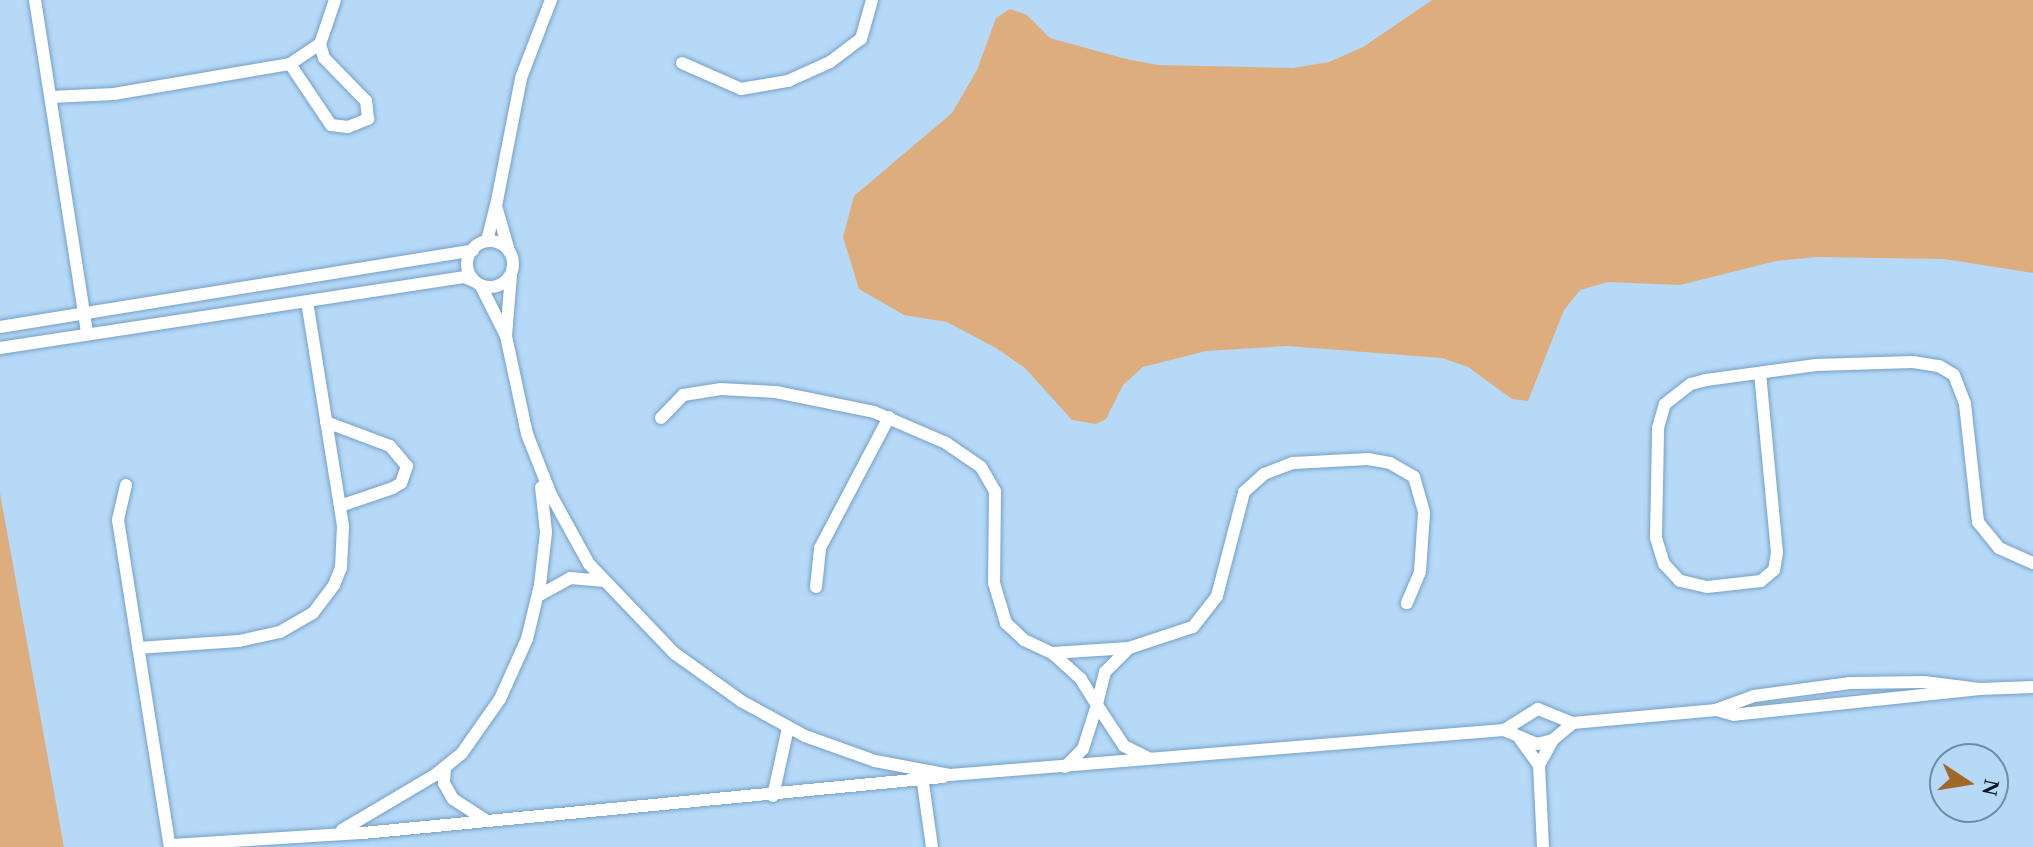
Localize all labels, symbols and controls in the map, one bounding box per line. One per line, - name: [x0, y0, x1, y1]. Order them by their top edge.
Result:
- north arrow: [1929, 743, 2009, 823]
- text: N: [1977, 777, 2005, 798]

